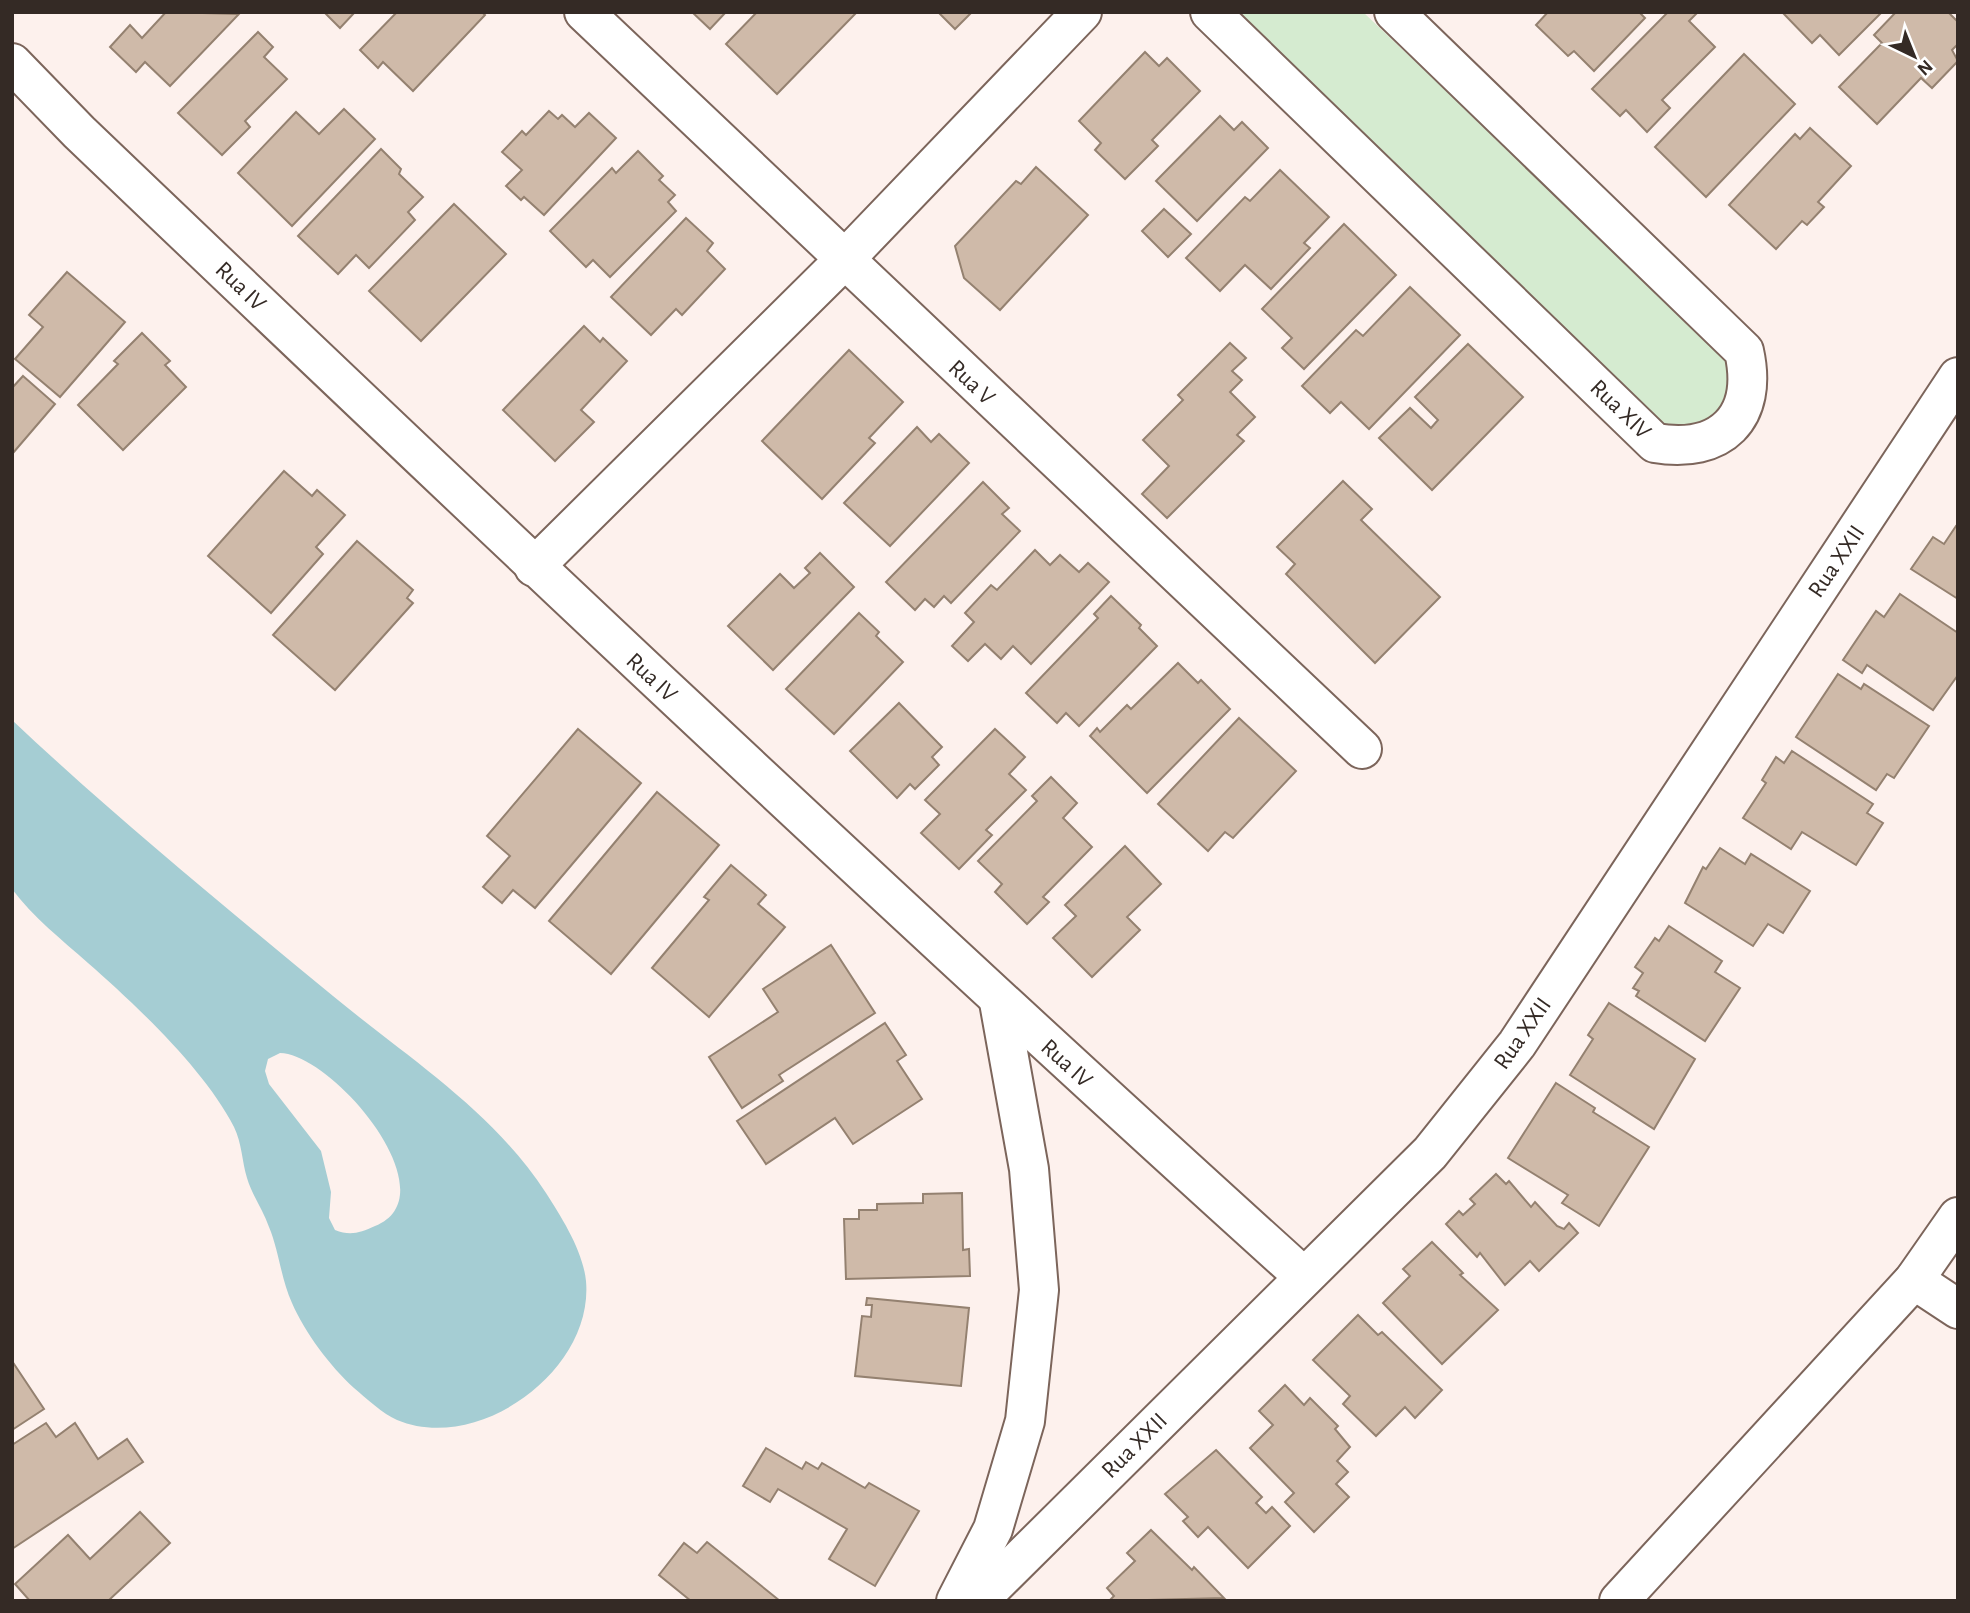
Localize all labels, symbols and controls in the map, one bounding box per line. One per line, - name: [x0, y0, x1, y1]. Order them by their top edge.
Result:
- north arrow: [1879, 21, 1949, 91]
- text: N: [1913, 56, 1936, 79]
- street label: Rua IV: [210, 257, 270, 316]
- street label: Rua V: [944, 356, 999, 410]
- street label: Rua XIV: [1585, 375, 1656, 444]
- street label: Rua XXII: [1804, 521, 1870, 602]
- street label: Rua IV: [621, 649, 682, 707]
- street label: Rua XXII: [1490, 993, 1556, 1074]
- street label: Rua IV: [1036, 1035, 1097, 1093]
- street label: Rua XXII: [1097, 1408, 1172, 1483]

